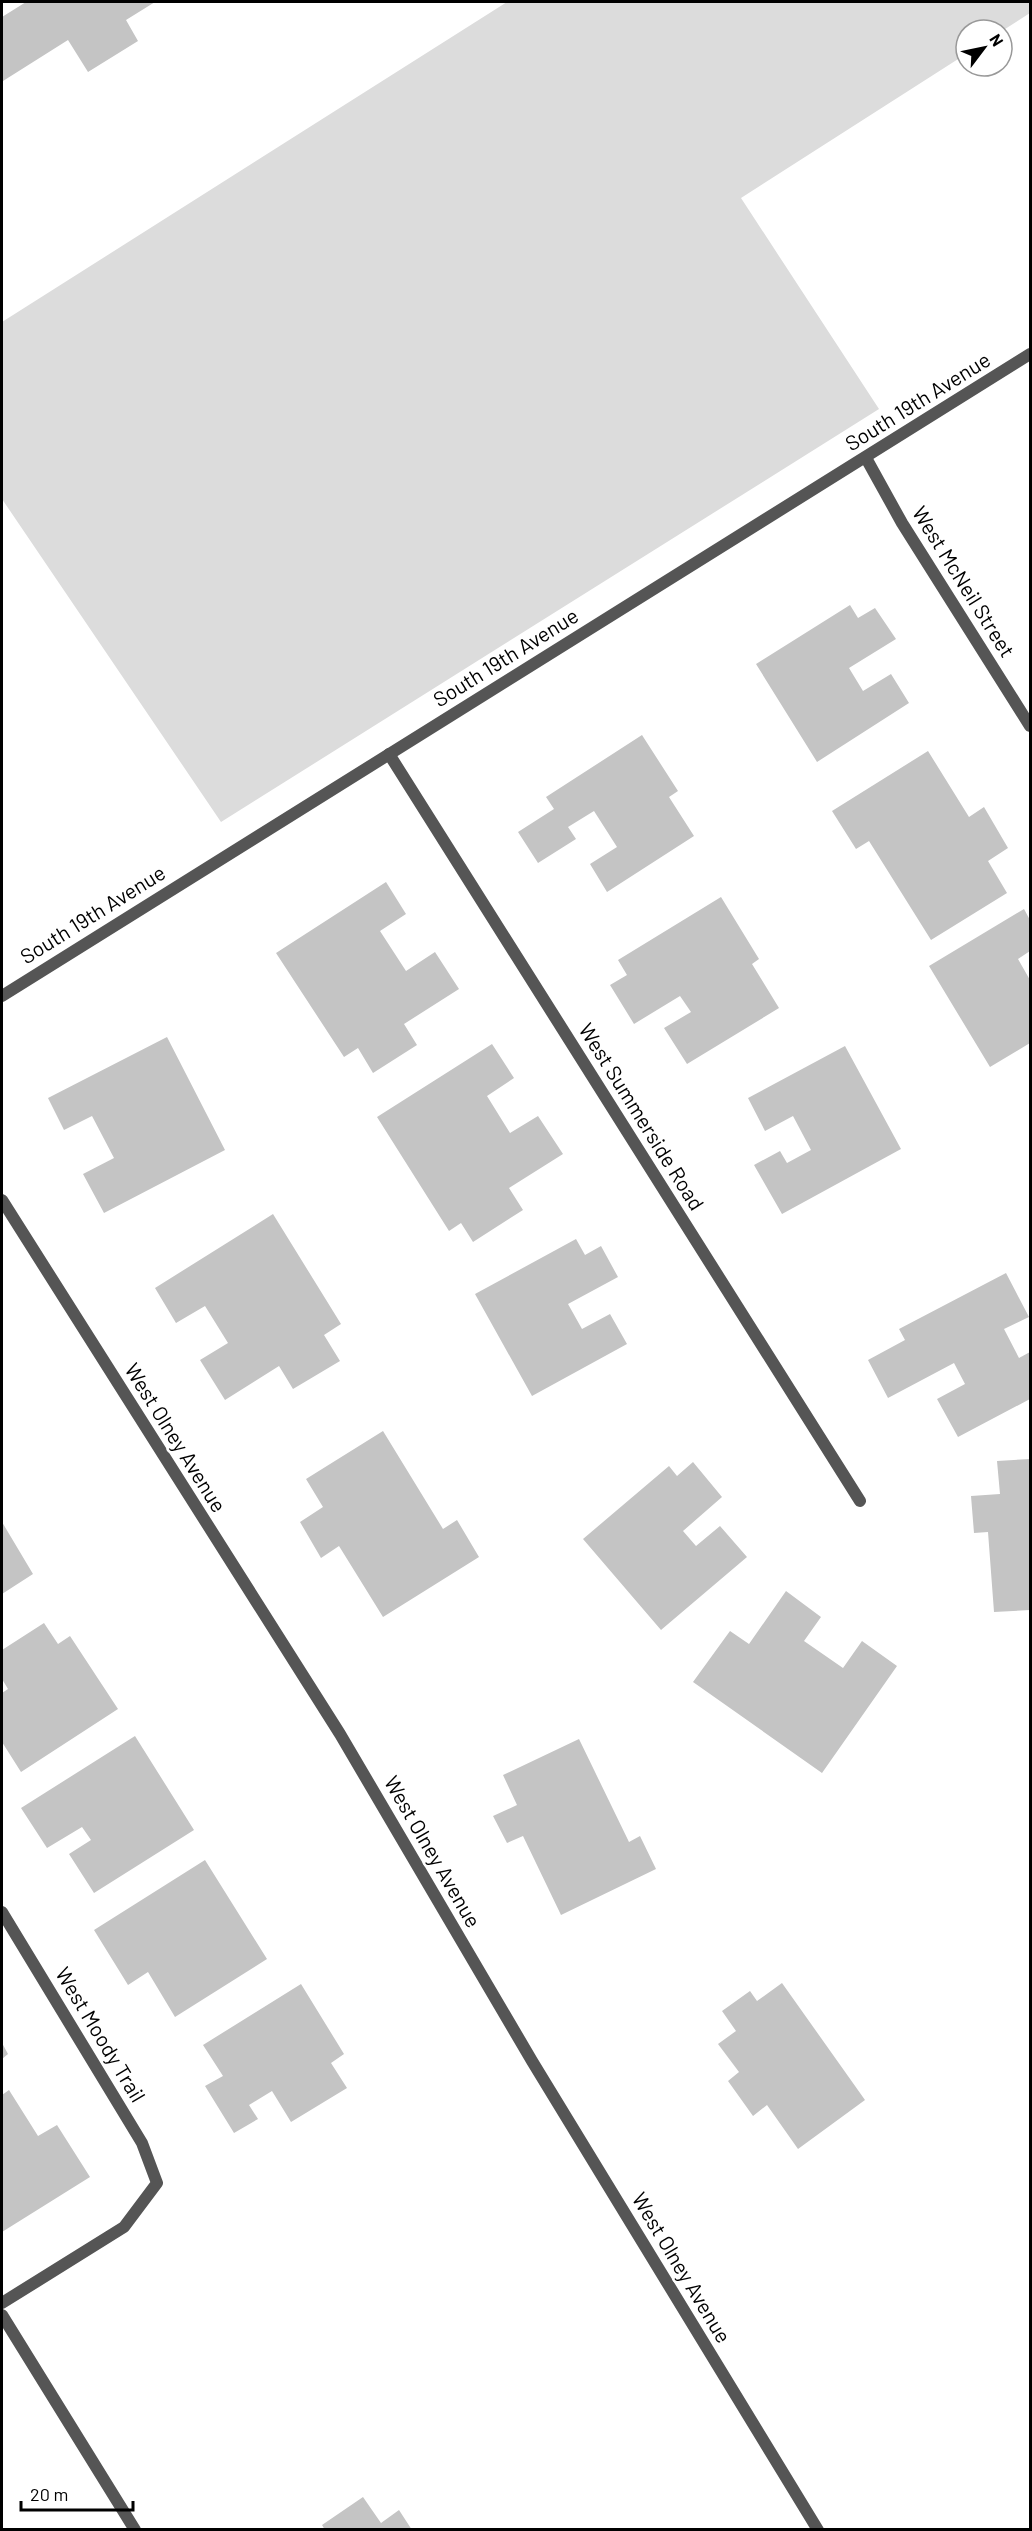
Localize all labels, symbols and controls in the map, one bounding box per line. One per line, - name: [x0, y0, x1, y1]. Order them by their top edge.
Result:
- north arrow: [954, 18, 1014, 78]
- text: N: [986, 30, 1008, 49]
- street label: South 19th Avenue: [840, 346, 994, 455]
- street label: West McNeil Street: [908, 501, 1021, 661]
- street label: South 19th Avenue: [428, 602, 582, 711]
- street label: South 19th Avenue: [15, 859, 169, 968]
- street label: West Summerside Road: [574, 1018, 710, 1214]
- street label: West Olney Avenue: [120, 1358, 232, 1516]
- street label: West Olney Avenue: [380, 1771, 487, 1932]
- street label: West Moody Trail: [51, 1962, 151, 2106]
- street label: West Olney Avenue: [628, 2188, 737, 2347]
- scale bar: [21, 2474, 134, 2512]
- text: 20 m: [30, 2483, 68, 2505]

